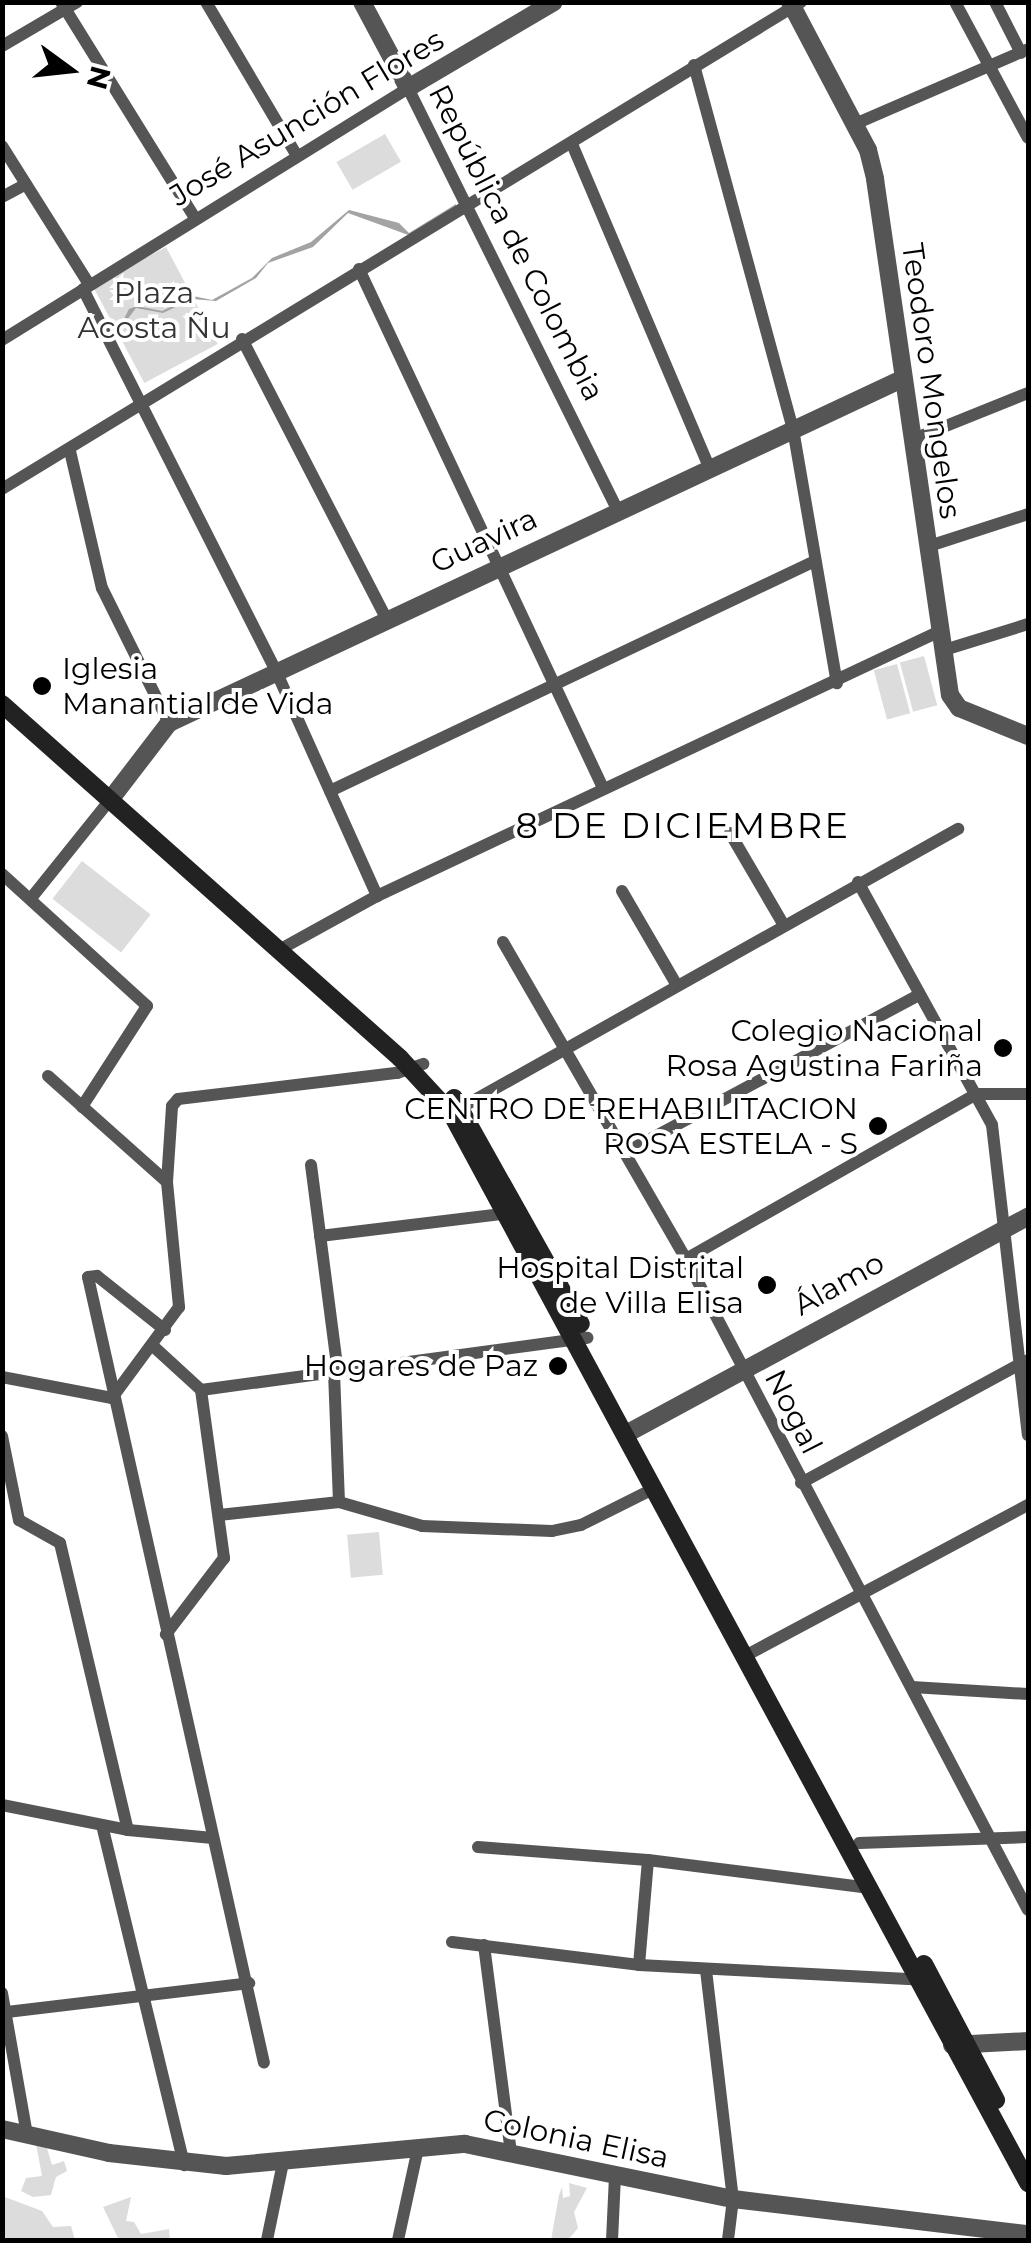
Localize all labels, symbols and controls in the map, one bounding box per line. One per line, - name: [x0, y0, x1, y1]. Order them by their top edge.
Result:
- north arrow: [20, 20, 120, 120]
- street label: José Asunción Flores: [164, 22, 450, 214]
- text: N: [80, 62, 118, 93]
- street label: República de Colombia: [421, 79, 611, 407]
- street label: Teodoro Mongelos: [894, 241, 968, 521]
- park label: Plaza Acosta Ñu: [77, 275, 231, 346]
- street label: Guavira: [425, 501, 543, 581]
- place label: Iglesia Manantial de Vida: [62, 651, 333, 722]
- marker: Iglesia Manantial de Vida: [31, 675, 53, 697]
- district label: 8 DE DICIEMBRE: [516, 805, 850, 847]
- place label: Colegio Nacional Rosa Agustina Fariña: [666, 1013, 983, 1084]
- marker: Colegio Nacional Rosa Agustina Fariña: [992, 1037, 1014, 1059]
- place label: CENTRO DE REHABILITACION ROSA ESTELA - S: [404, 1091, 858, 1162]
- marker: CENTRO DE REHABILITACION ROSA ESTELA - S: [867, 1115, 889, 1137]
- street label: Álamo: [787, 1245, 891, 1323]
- place label: Hospital Distrital de Villa Elisa: [496, 1250, 744, 1320]
- marker: Hospital Distrital de Villa Elisa: [754, 1272, 780, 1298]
- place label: Hogares de Paz: [304, 1348, 538, 1384]
- marker: Hogares de Paz: [547, 1355, 569, 1377]
- street label: Nogal: [757, 1364, 829, 1460]
- street label: Colonia Elisa: [480, 2102, 672, 2176]

